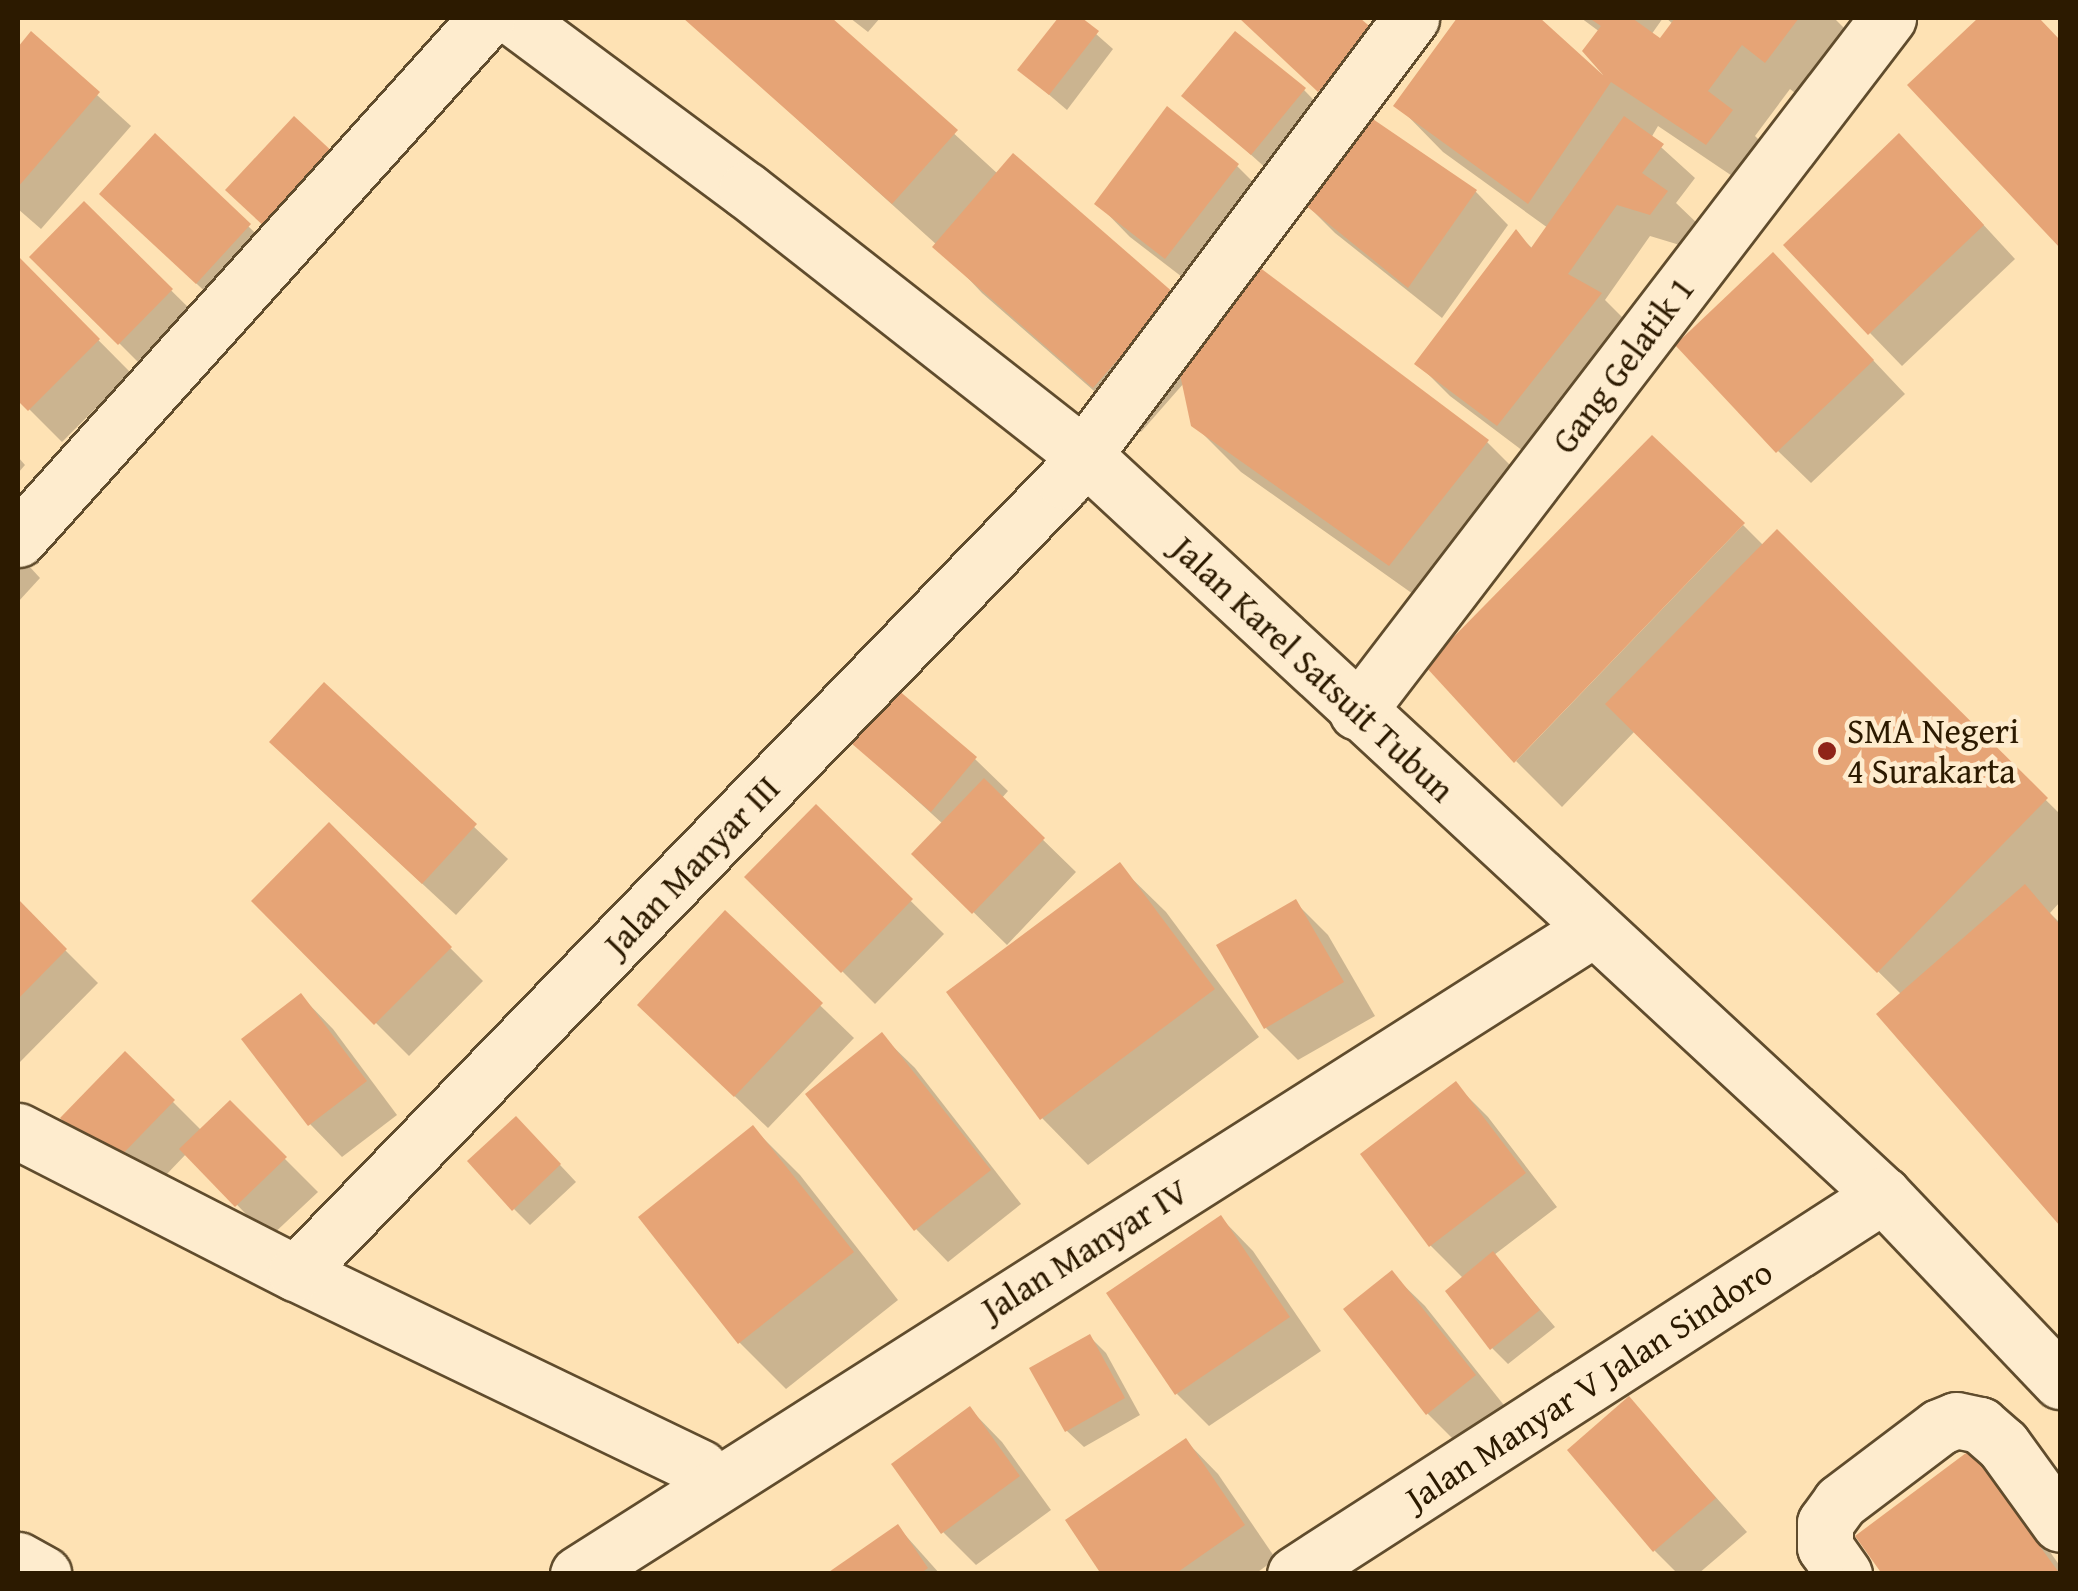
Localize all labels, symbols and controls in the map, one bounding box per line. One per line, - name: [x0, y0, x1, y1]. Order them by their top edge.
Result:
- street label: Gang Gelatik 1: [1543, 269, 1703, 461]
- street label: Jalan Karel Satsuit Tubun: [1163, 527, 1463, 811]
- place label: SMA Negeri 4 Surakarta: [1847, 710, 2019, 792]
- marker: SMA Negeri 4 Surakarta: [1816, 740, 1838, 762]
- street label: Jalan Manyar III: [596, 767, 788, 965]
- street label: Jalan Manyar IV: [974, 1170, 1196, 1330]
- street label: Jalan Manyar V Jalan Sindoro: [1398, 1251, 1780, 1519]

